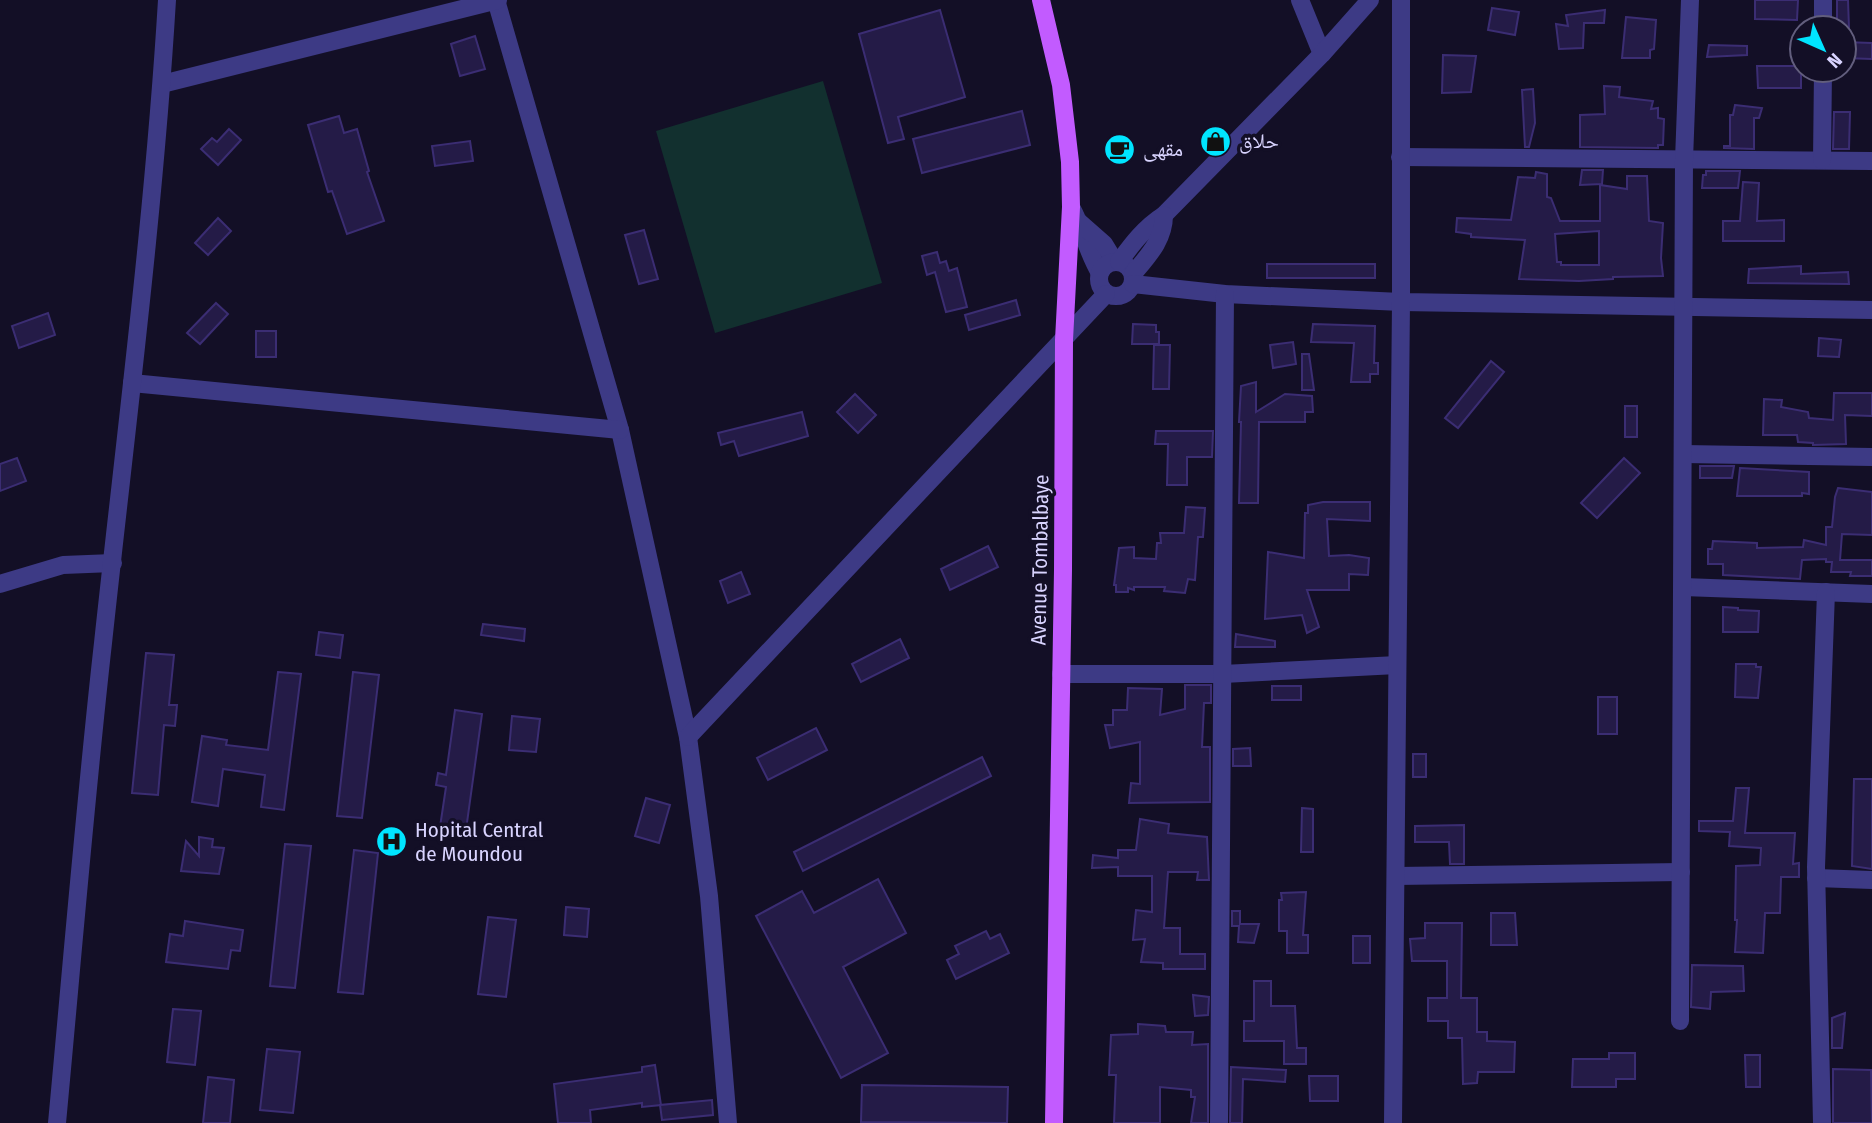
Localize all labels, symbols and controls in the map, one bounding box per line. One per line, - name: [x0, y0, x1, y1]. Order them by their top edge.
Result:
- north arrow: [1788, 14, 1858, 84]
- text: N: [1823, 49, 1847, 73]
- shop icon: حلاق: [1199, 124, 1233, 158]
- place label: حلاق: [1239, 128, 1279, 154]
- cafe icon: مقهى: [1103, 132, 1137, 166]
- place label: مقهى: [1143, 136, 1183, 162]
- street label: Avenue Tombalbaye: [1026, 474, 1054, 646]
- place label: Hopital Central de Moundou: [415, 817, 544, 867]
- hospital icon: Hopital Central de Moundou: [375, 825, 409, 859]

